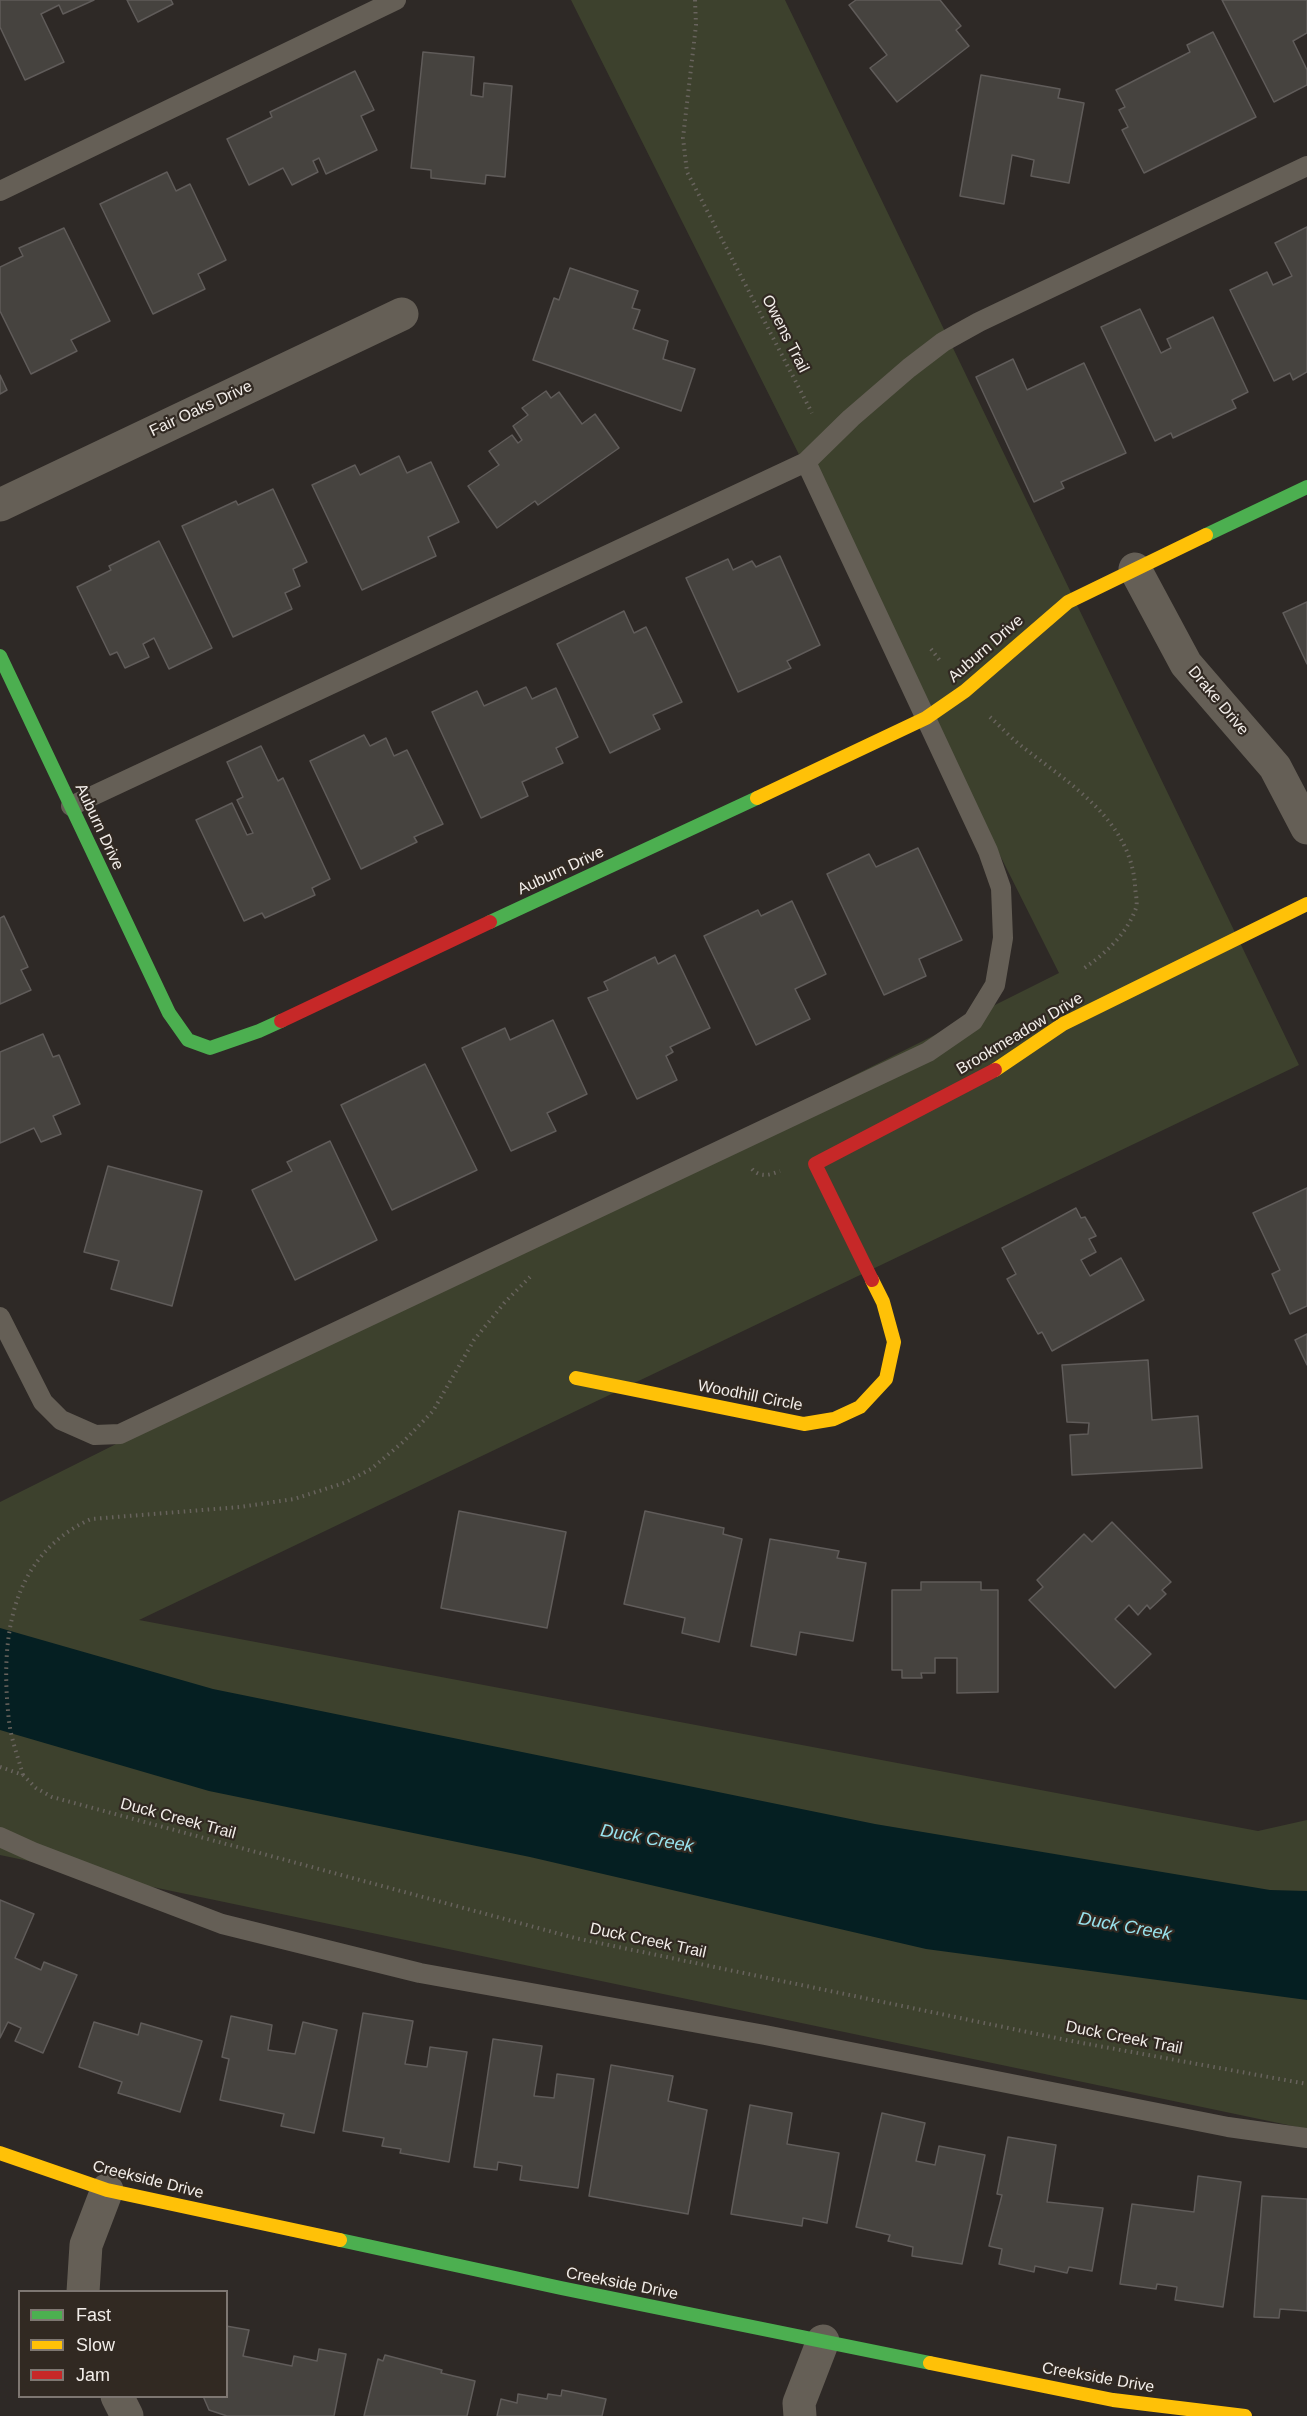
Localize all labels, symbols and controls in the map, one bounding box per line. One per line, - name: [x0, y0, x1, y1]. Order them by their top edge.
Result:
- street label: Owens Trail: [757, 292, 813, 376]
- street label: Fair Oaks Drive: [147, 377, 255, 441]
- street label: Auburn Drive: [944, 611, 1028, 687]
- street label: Drake Drive: [1184, 662, 1252, 740]
- street label: Auburn Drive: [71, 781, 127, 873]
- street label: Auburn Drive: [515, 843, 607, 899]
- street label: Brookmeadow Drive: [953, 989, 1087, 1079]
- street label: Woodhill Circle: [696, 1376, 804, 1416]
- street label: Duck Creek Trail: [118, 1794, 238, 1844]
- water label: Duck Creek: [599, 1820, 695, 1858]
- water label: Duck Creek: [1077, 1908, 1173, 1946]
- street label: Duck Creek Trail: [588, 1919, 708, 1963]
- street label: Duck Creek Trail: [1064, 2017, 1184, 2059]
- street label: Creekside Drive: [90, 2157, 206, 2203]
- street label: Creekside Drive: [564, 2264, 680, 2304]
- legend: [18, 2290, 228, 2398]
- text: Fast: [76, 2305, 111, 2325]
- text: Slow: [76, 2335, 115, 2355]
- street label: Creekside Drive: [1040, 2359, 1156, 2397]
- text: Jam: [76, 2365, 110, 2385]

